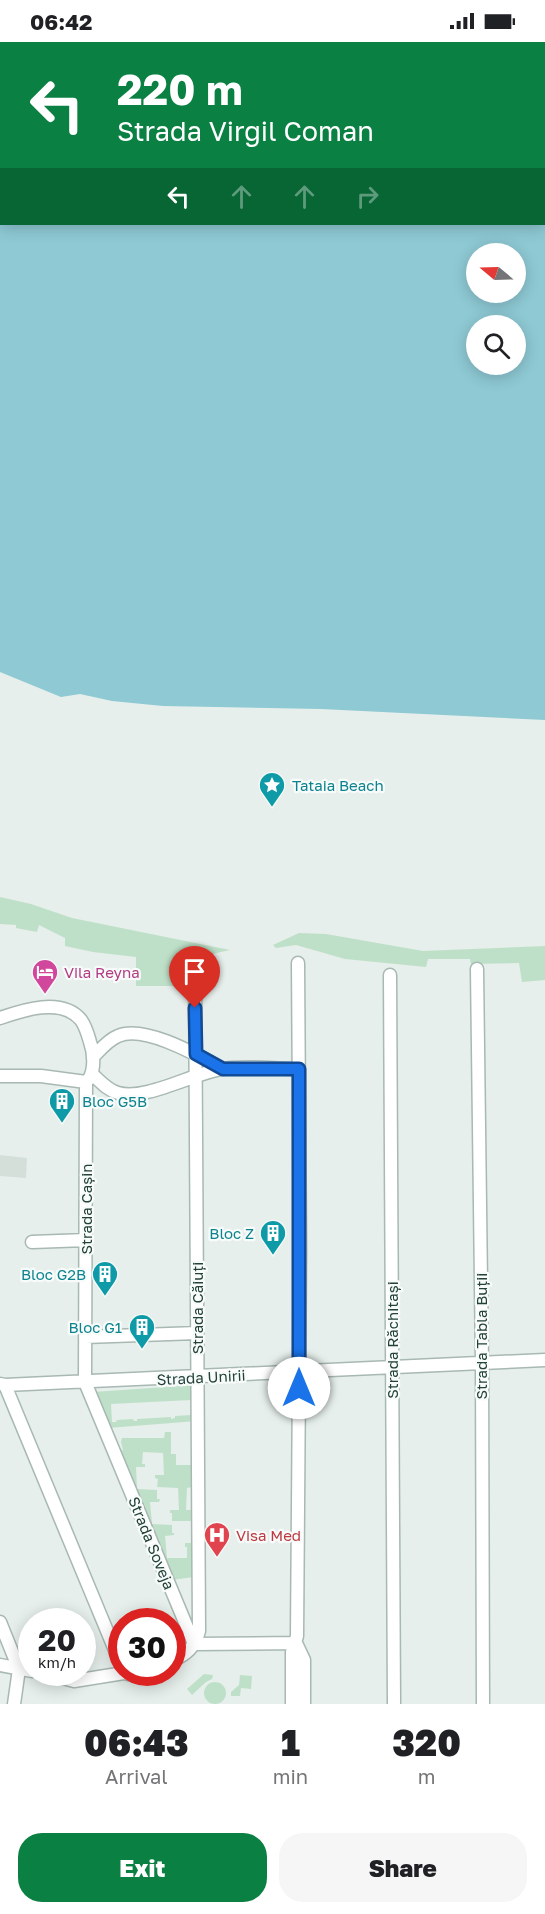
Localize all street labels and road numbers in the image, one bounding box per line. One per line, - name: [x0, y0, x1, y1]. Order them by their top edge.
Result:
- street label: Strada Cașin: [77, 1164, 95, 1254]
- street label: Strada Căiuți: [188, 1262, 206, 1354]
- street label: Strada Tabla Buții: [472, 1273, 490, 1399]
- street label: Strada Răchitași: [383, 1281, 401, 1399]
- street label: Strada Unirii: [156, 1366, 246, 1388]
- street label: Strada Soveja: [125, 1494, 179, 1592]

